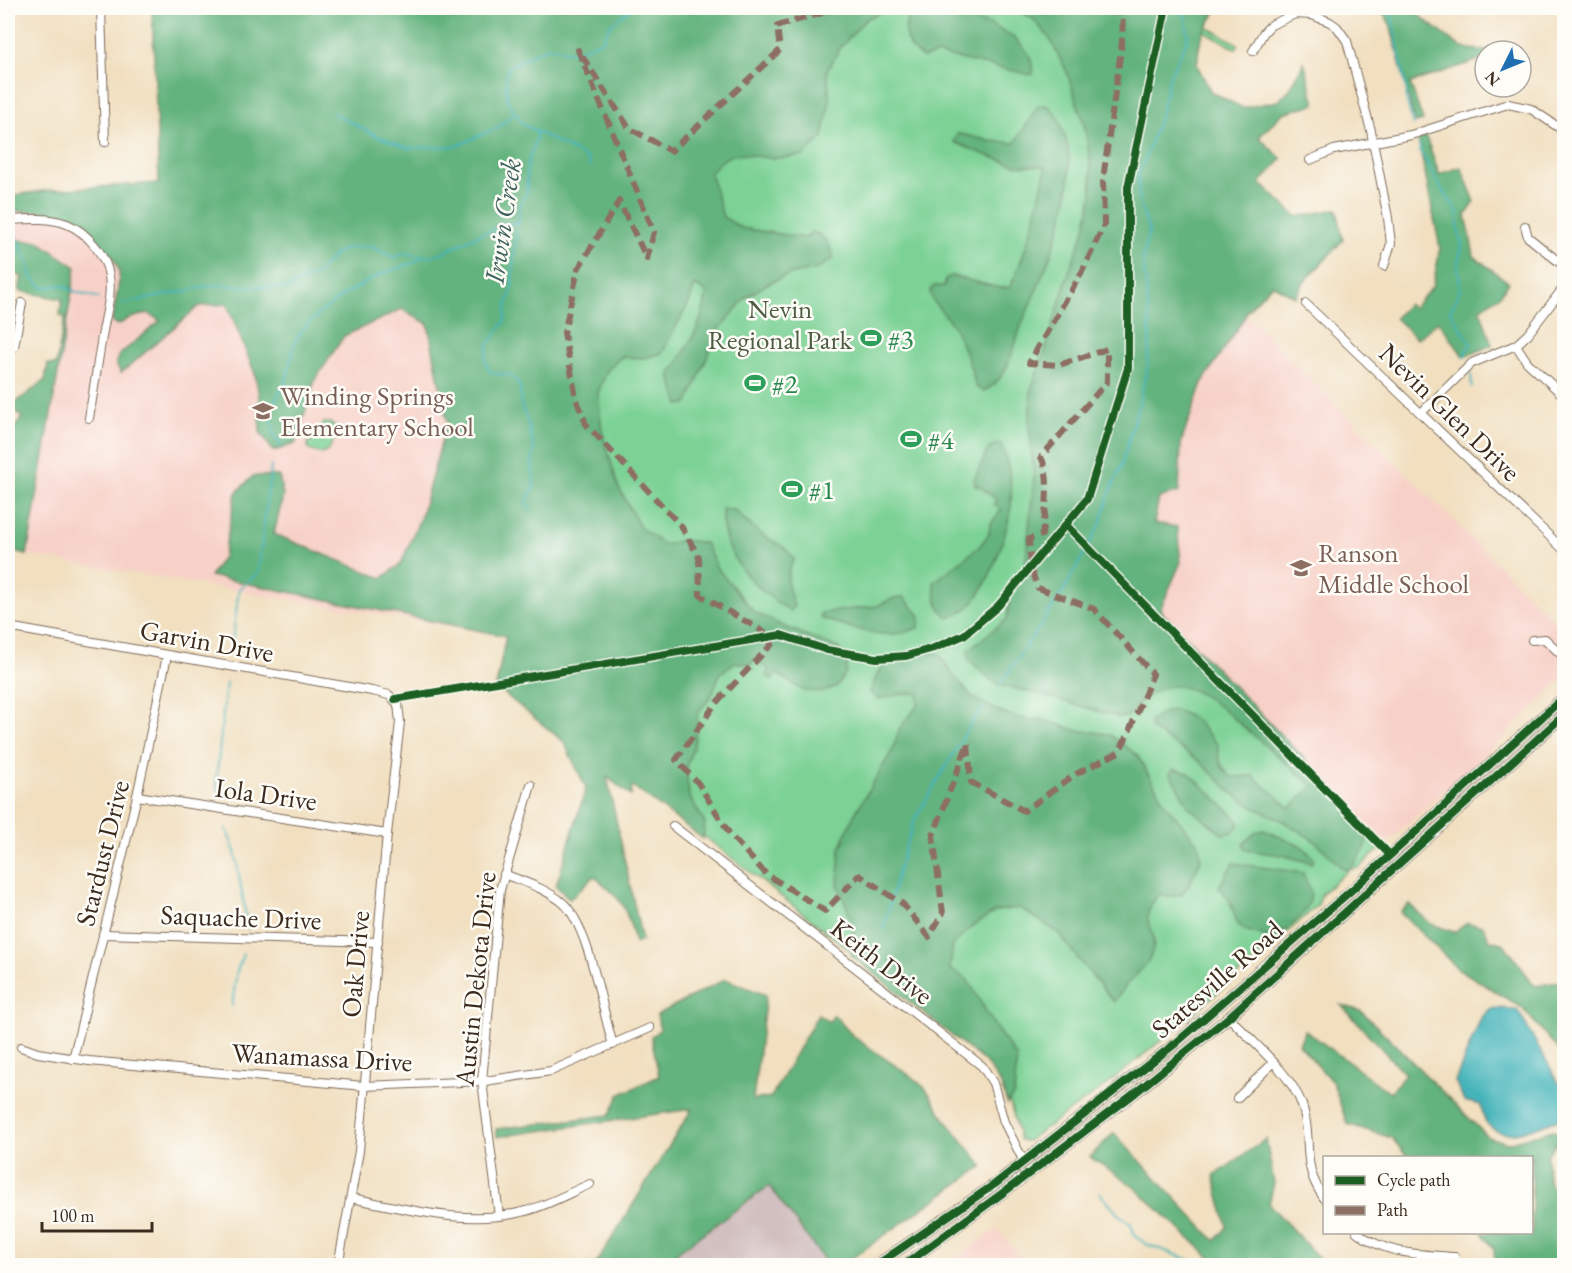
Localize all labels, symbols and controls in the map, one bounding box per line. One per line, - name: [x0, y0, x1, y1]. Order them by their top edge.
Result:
- north arrow: [1473, 39, 1533, 99]
- text: N: [1480, 67, 1504, 91]
- water label: Irwin Creek: [475, 156, 529, 287]
- park label: Nevin Regional Park: [708, 291, 853, 357]
- place label: #3: [888, 321, 914, 356]
- sports icon: #3: [859, 326, 883, 350]
- street label: Nevin Glen Drive: [1372, 335, 1528, 489]
- place label: #2: [772, 366, 798, 401]
- sports icon: #2: [743, 371, 767, 395]
- place label: Winding Springs Elementary School: [280, 378, 474, 444]
- school or university icon: Winding Springs Elementary School: [251, 399, 275, 423]
- place label: #4: [928, 422, 955, 457]
- sports icon: #4: [899, 427, 923, 451]
- place label: #1: [809, 472, 835, 507]
- sports icon: #1: [780, 477, 804, 501]
- place label: Ranson Middle School: [1318, 535, 1469, 601]
- school or university icon: Ranson Middle School: [1289, 556, 1313, 580]
- street label: Garvin Drive: [137, 612, 277, 670]
- street label: Iola Drive: [213, 770, 319, 818]
- street label: Stardust Drive: [67, 776, 137, 930]
- street label: Austin Dekota Drive: [446, 870, 504, 1089]
- street label: Saquache Drive: [160, 897, 322, 937]
- street label: Oak Drive: [333, 909, 377, 1019]
- street label: Keith Drive: [824, 910, 940, 1012]
- street label: Statesville Road: [1144, 912, 1290, 1046]
- street label: Wanamassa Drive: [231, 1035, 413, 1079]
- legend: [1323, 1156, 1533, 1234]
- text: Cycle path: [1377, 1168, 1451, 1191]
- scale bar: [42, 1195, 152, 1233]
- text: Path: [1377, 1198, 1408, 1221]
- text: 100 m: [51, 1204, 95, 1227]

